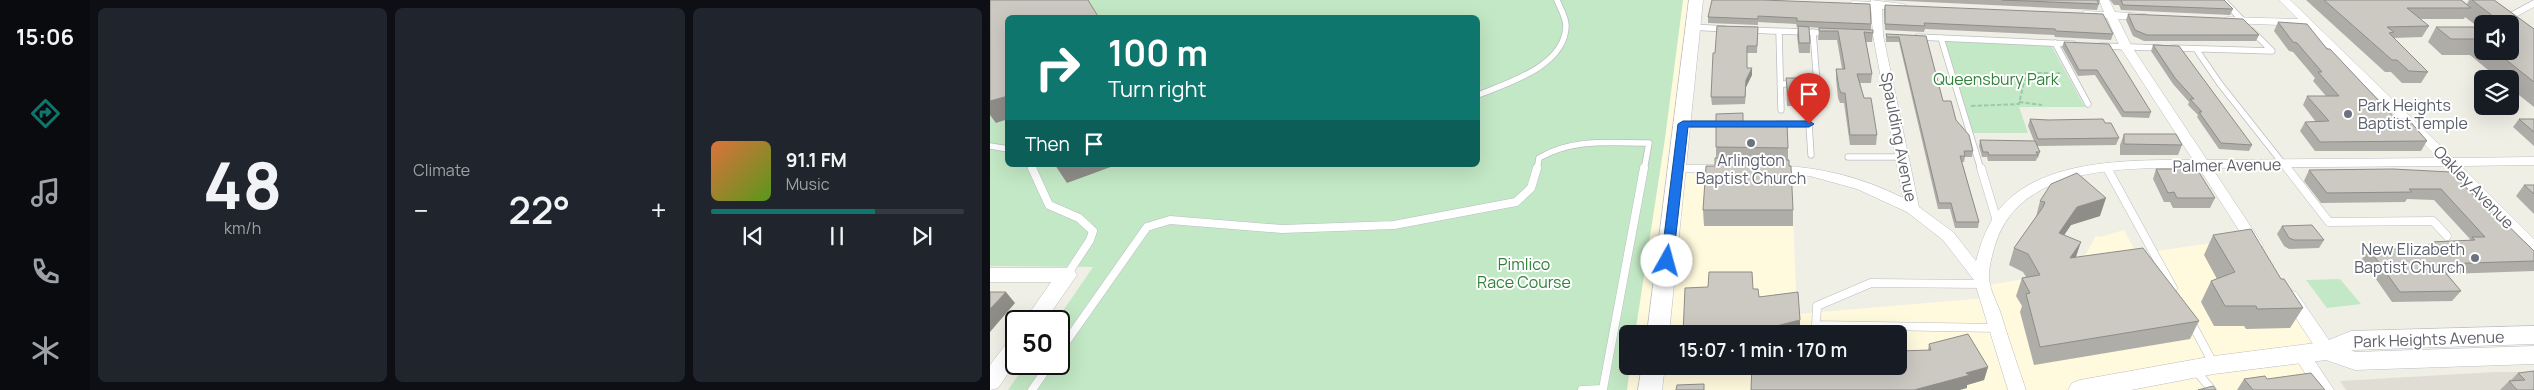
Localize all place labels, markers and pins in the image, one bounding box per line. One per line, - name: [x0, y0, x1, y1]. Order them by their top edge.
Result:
- pin: [1788, 73, 1830, 124]
- place label: Park Heights Baptist Temple: [2358, 94, 2468, 134]
- marker: Park Heights Baptist Temple: [2342, 108, 2354, 120]
- marker: Arlington Baptist Church: [1745, 137, 1757, 149]
- place label: Arlington Baptist Church: [1696, 149, 1806, 189]
- place label: New Elizabeth Baptist Church: [2354, 238, 2465, 278]
- marker: New Elizabeth Baptist Church: [2469, 252, 2481, 264]

